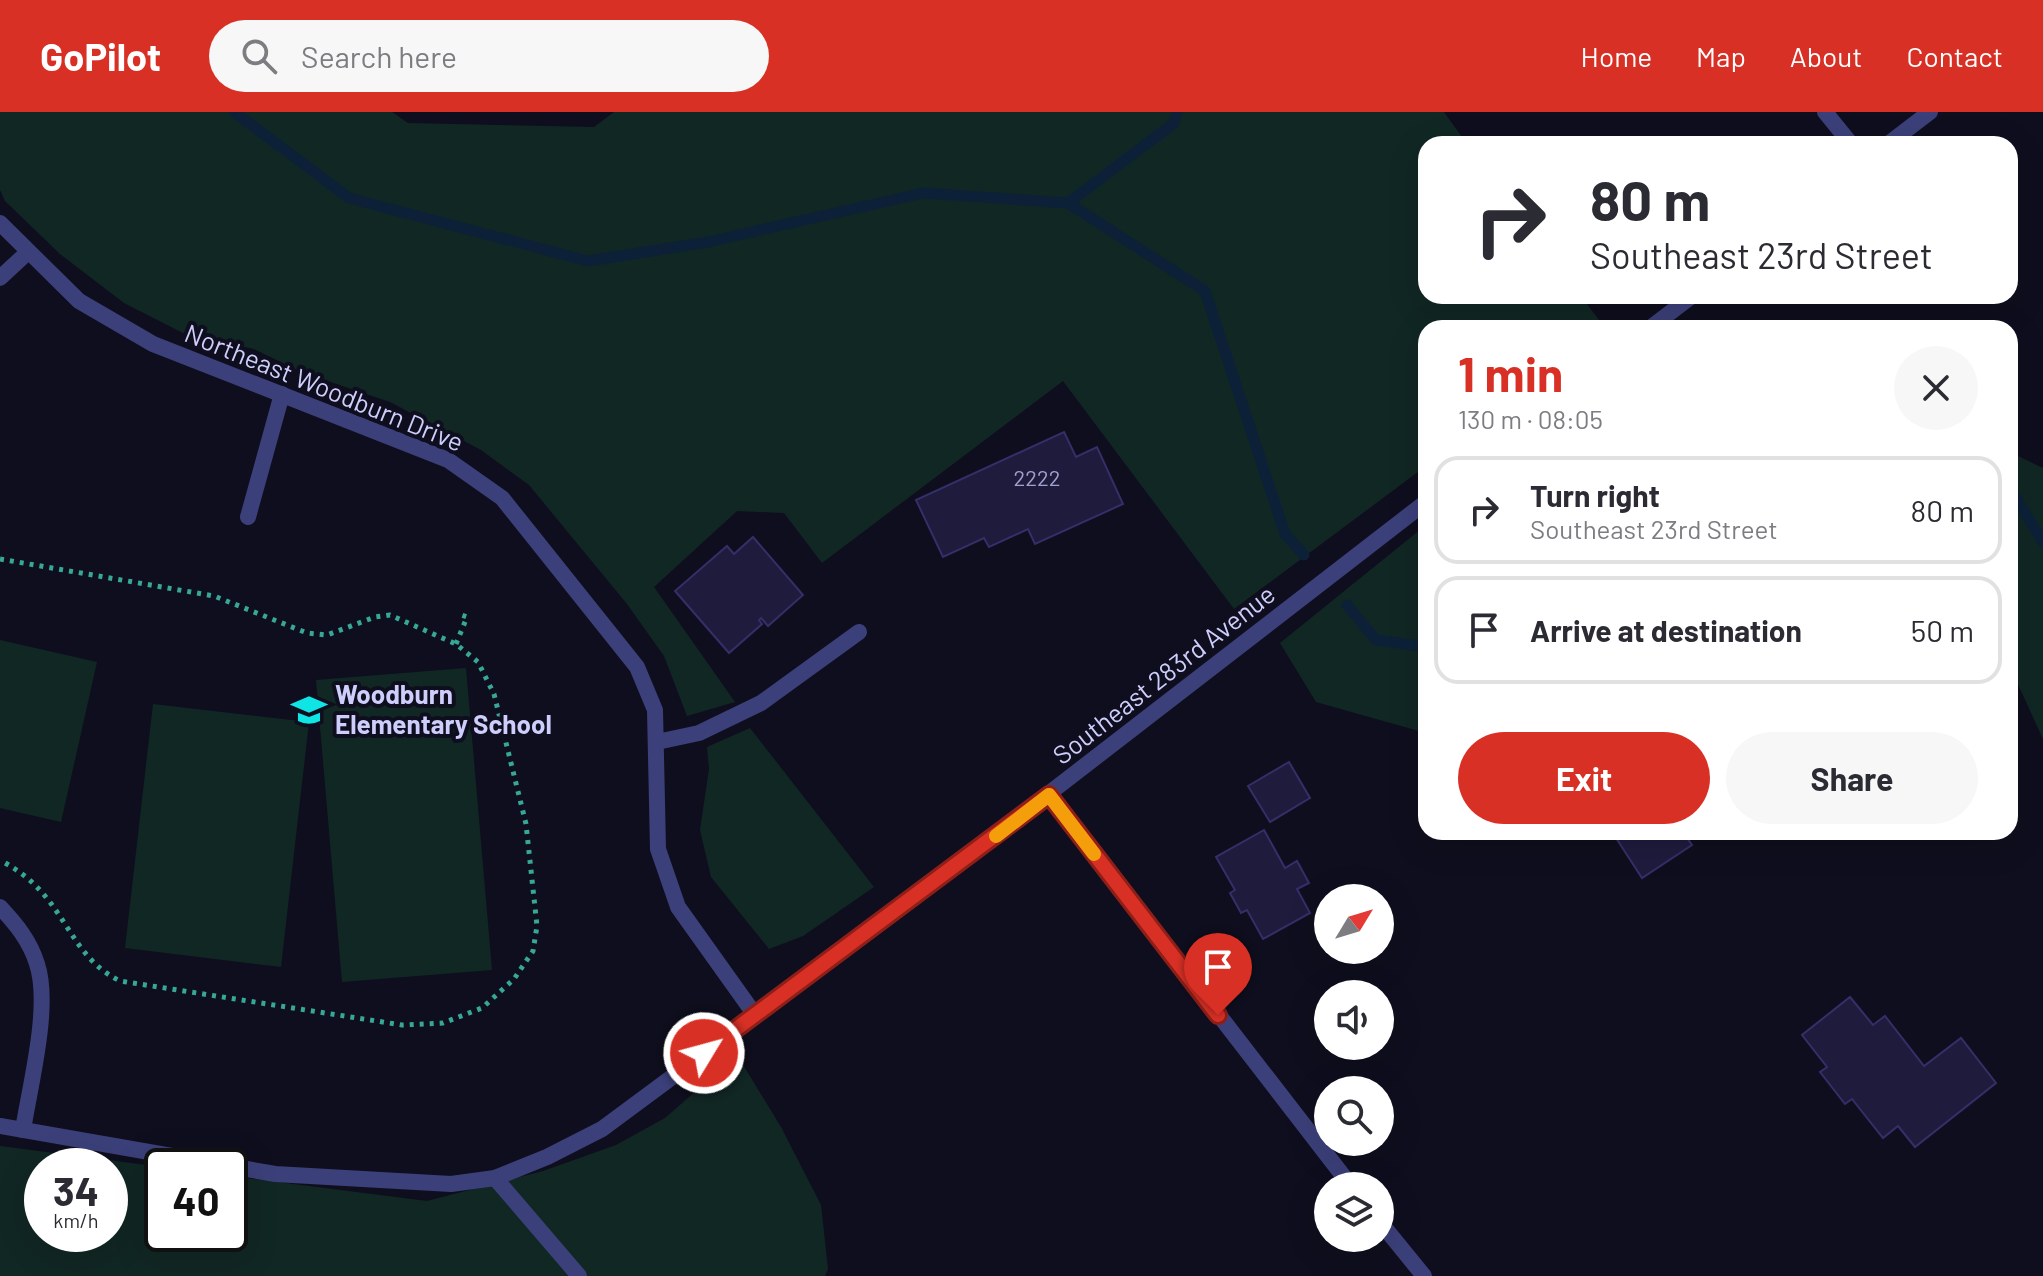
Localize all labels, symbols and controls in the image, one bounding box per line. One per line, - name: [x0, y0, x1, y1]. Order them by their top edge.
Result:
- search box: [209, 20, 769, 92]
- text: GoPilot: [40, 33, 161, 79]
- icon: search: [237, 34, 281, 78]
- text: Search here: [301, 38, 457, 74]
- text: Home: [1581, 39, 1652, 73]
- text: Map: [1696, 39, 1746, 73]
- text: About: [1790, 39, 1862, 73]
- text: Contact: [1906, 39, 2003, 73]
- text: 80 m: [1590, 165, 1710, 232]
- icon: right: [1458, 168, 1562, 272]
- text: Southeast 23rd Street: [1590, 233, 1933, 276]
- street label: Northeast Woodburn Drive: [181, 316, 468, 457]
- text: 1 min: [1458, 344, 1563, 402]
- button: close: [1894, 346, 1978, 430]
- text: 130 m · 08:05: [1458, 403, 1603, 434]
- house number: 2222: [1013, 464, 1061, 490]
- text: Turn right: [1530, 477, 1660, 513]
- icon: right: [1462, 488, 1506, 532]
- text: 80 m: [1911, 492, 1974, 528]
- text: Southeast 23rd Street: [1530, 513, 1778, 544]
- street label: Southeast 283rd Avenue: [1046, 578, 1280, 770]
- icon: arrive: [1462, 608, 1506, 652]
- text: Arrive at destination: [1530, 612, 1802, 648]
- text: 50 m: [1911, 612, 1974, 648]
- place label: Woodburn Elementary School: [335, 678, 552, 739]
- school or university icon: Woodburn Elementary School: [290, 691, 328, 729]
- button: Exit: [1458, 732, 1710, 824]
- button: Share: [1726, 732, 1978, 824]
- north arrow: [1314, 884, 1394, 964]
- map controls: [1314, 884, 1394, 1252]
- pin: [1184, 933, 1252, 1015]
- icon: arrive: [1196, 945, 1240, 989]
- button: sound: [1314, 980, 1394, 1060]
- position arrow: [662, 1011, 746, 1095]
- button: search: [1314, 1076, 1394, 1156]
- speed limit sign: 40: [144, 1148, 248, 1252]
- text: 34: [53, 1166, 99, 1214]
- button: layers: [1314, 1172, 1394, 1252]
- text: km/h: [53, 1208, 99, 1232]

